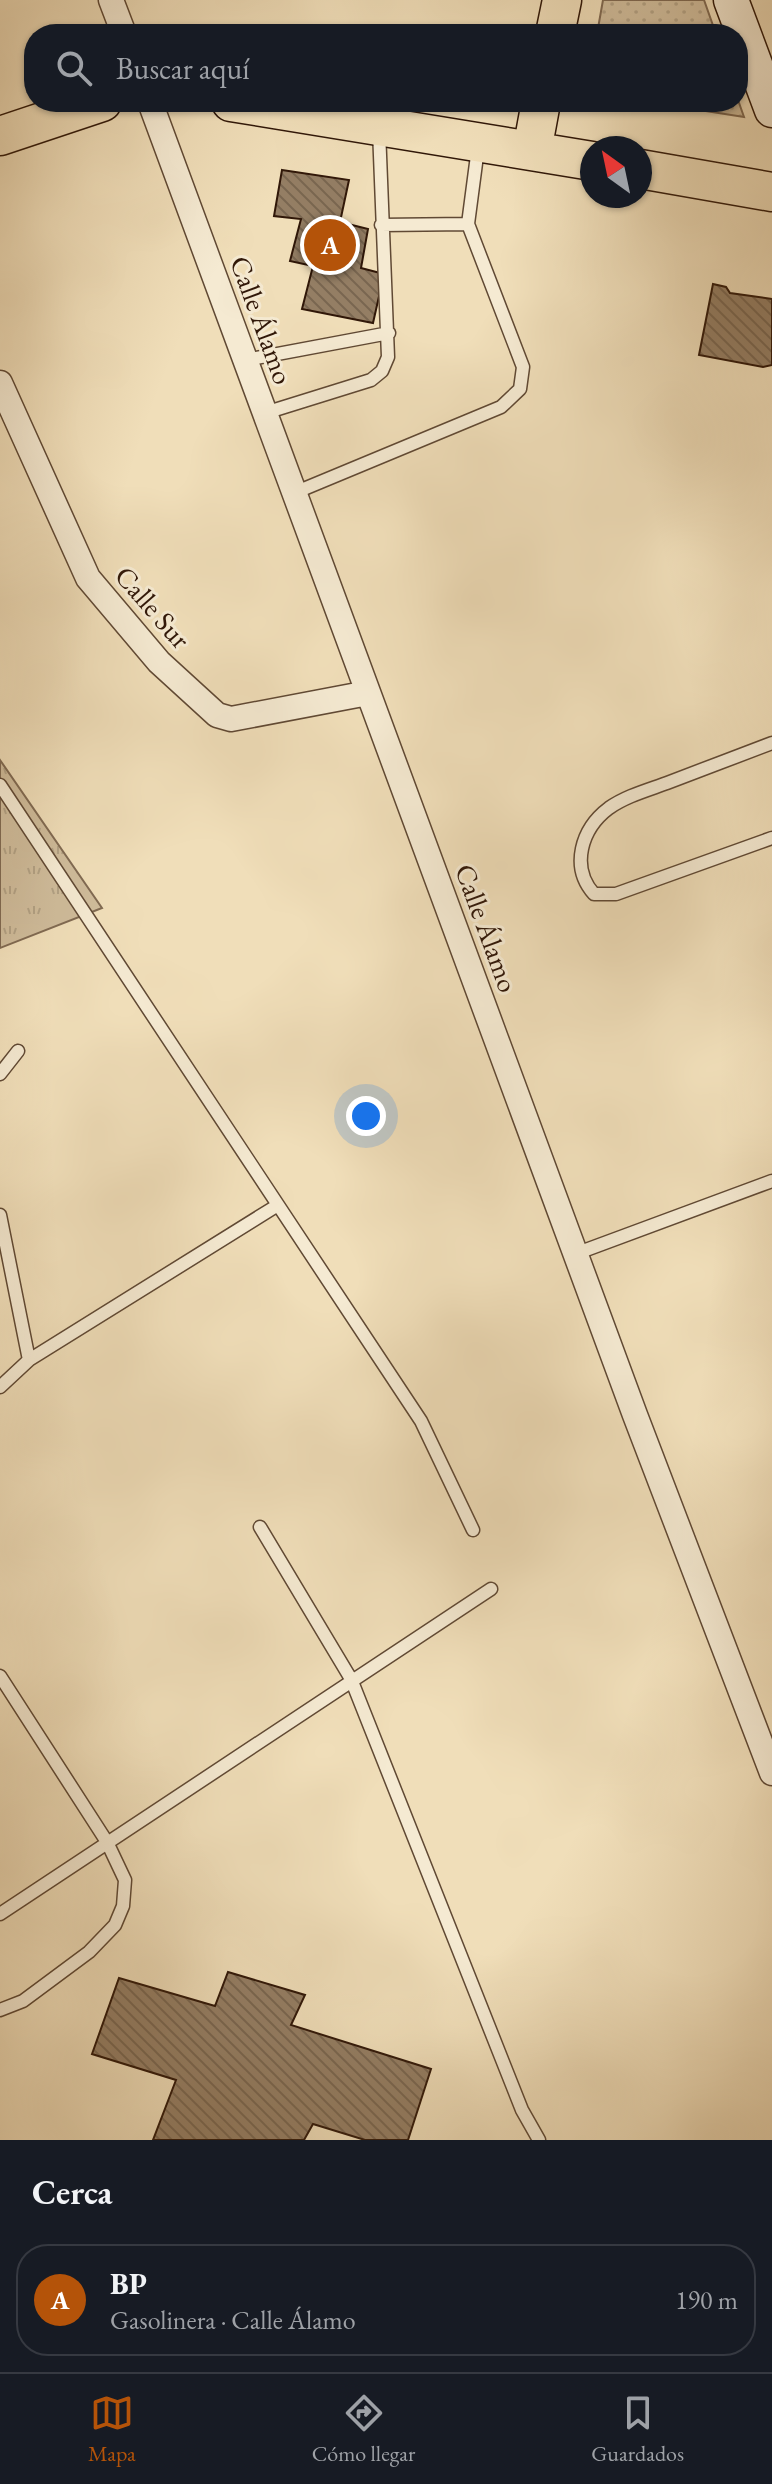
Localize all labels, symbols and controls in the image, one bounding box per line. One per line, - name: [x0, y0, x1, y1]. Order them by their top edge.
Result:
- search box: [24, 24, 748, 112]
- icon: search: [52, 46, 96, 90]
- text: Buscar aquí: [116, 49, 250, 88]
- north arrow: [580, 136, 652, 208]
- pin: A: [304, 215, 356, 275]
- street label: Calle Álamo: [222, 251, 302, 389]
- street label: Calle Sur: [107, 558, 199, 656]
- street label: Calle Álamo: [447, 859, 527, 997]
- your location: [346, 1096, 386, 1136]
- text: Cerca: [32, 2170, 112, 2214]
- text: BP: [110, 2264, 147, 2303]
- text: A: [51, 2283, 69, 2317]
- text: 190 m: [675, 2283, 738, 2317]
- text: Gasolinera · Calle Álamo: [110, 2303, 356, 2337]
- tab: Mapa: [88, 2391, 136, 2468]
- tab: Cómo llegar: [312, 2391, 415, 2468]
- tab: Guardados: [591, 2391, 684, 2468]

